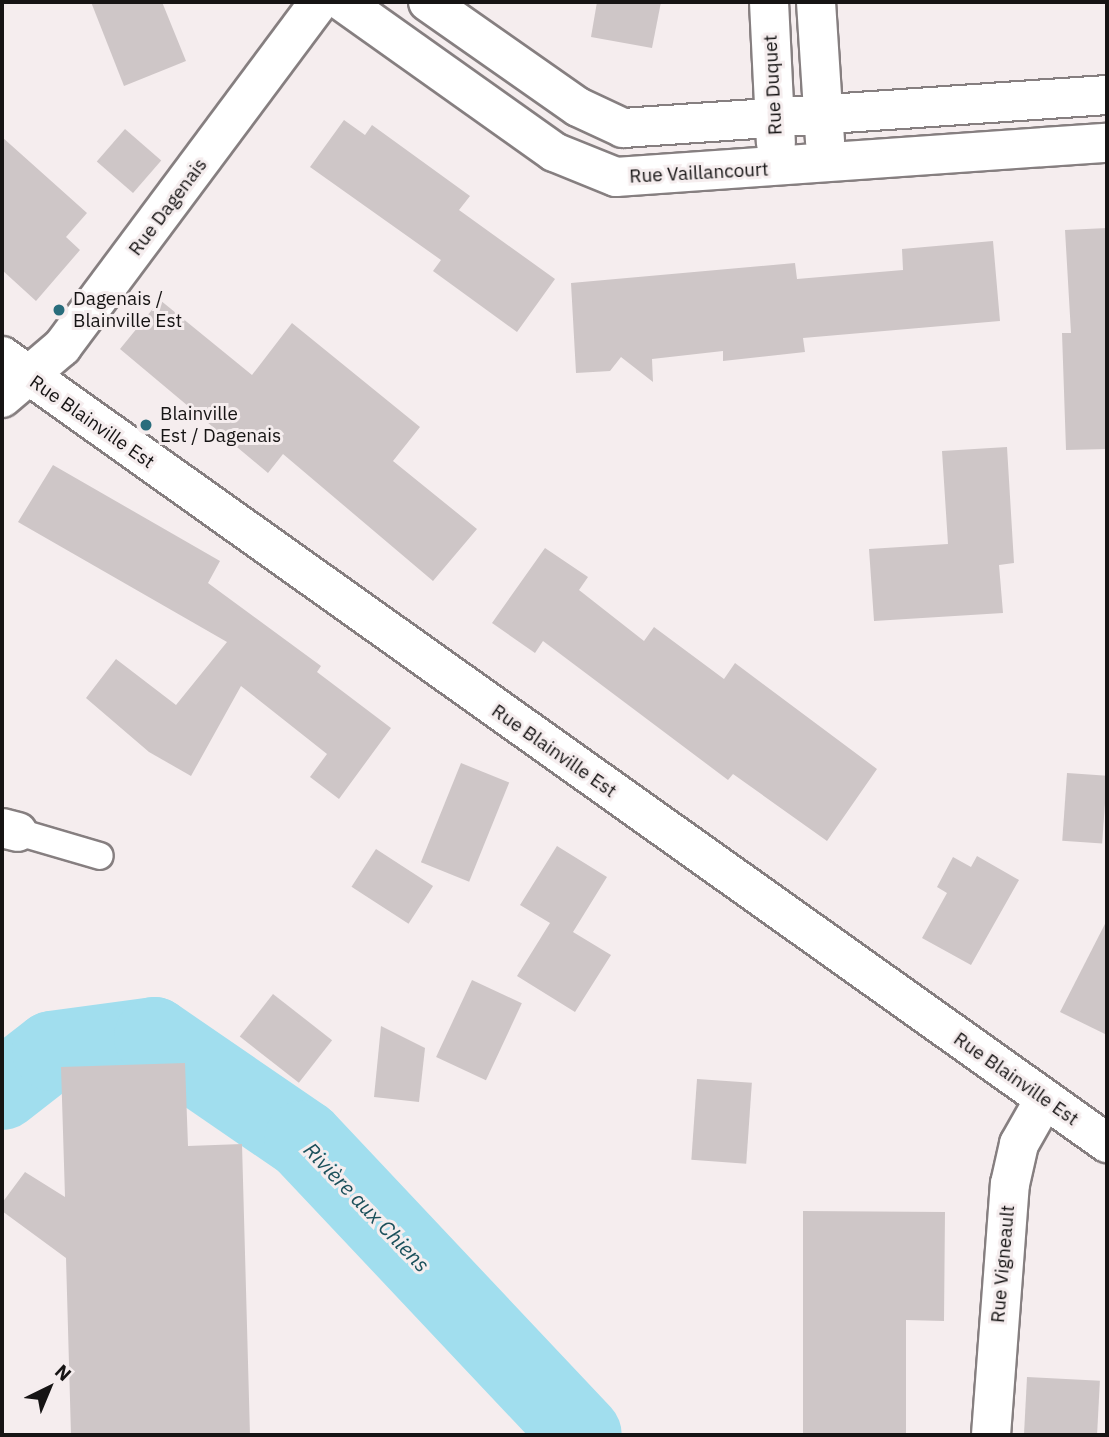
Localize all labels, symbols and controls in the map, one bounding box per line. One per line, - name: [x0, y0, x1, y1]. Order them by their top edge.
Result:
- street label: Rue Duquet: [759, 34, 787, 136]
- street label: Rue Dagenais: [124, 154, 212, 260]
- street label: Rue Vaillancourt: [629, 158, 769, 188]
- place label: Dagenais / Blainville Est: [73, 288, 182, 332]
- marker: Dagenais / Blainville Est: [51, 302, 67, 318]
- street label: Rue Blainville Est: [25, 370, 159, 474]
- place label: Blainville Est / Dagenais: [160, 403, 281, 447]
- marker: Blainville Est / Dagenais: [138, 417, 154, 433]
- street label: Rue Blainville Est: [487, 699, 621, 803]
- street label: Rue Blainville Est: [949, 1027, 1083, 1131]
- water label: Rivière aux Chiens: [299, 1137, 435, 1277]
- street label: Rue Vigneault: [986, 1204, 1020, 1324]
- north arrow: [14, 1353, 84, 1423]
- text: N: [50, 1359, 77, 1386]

